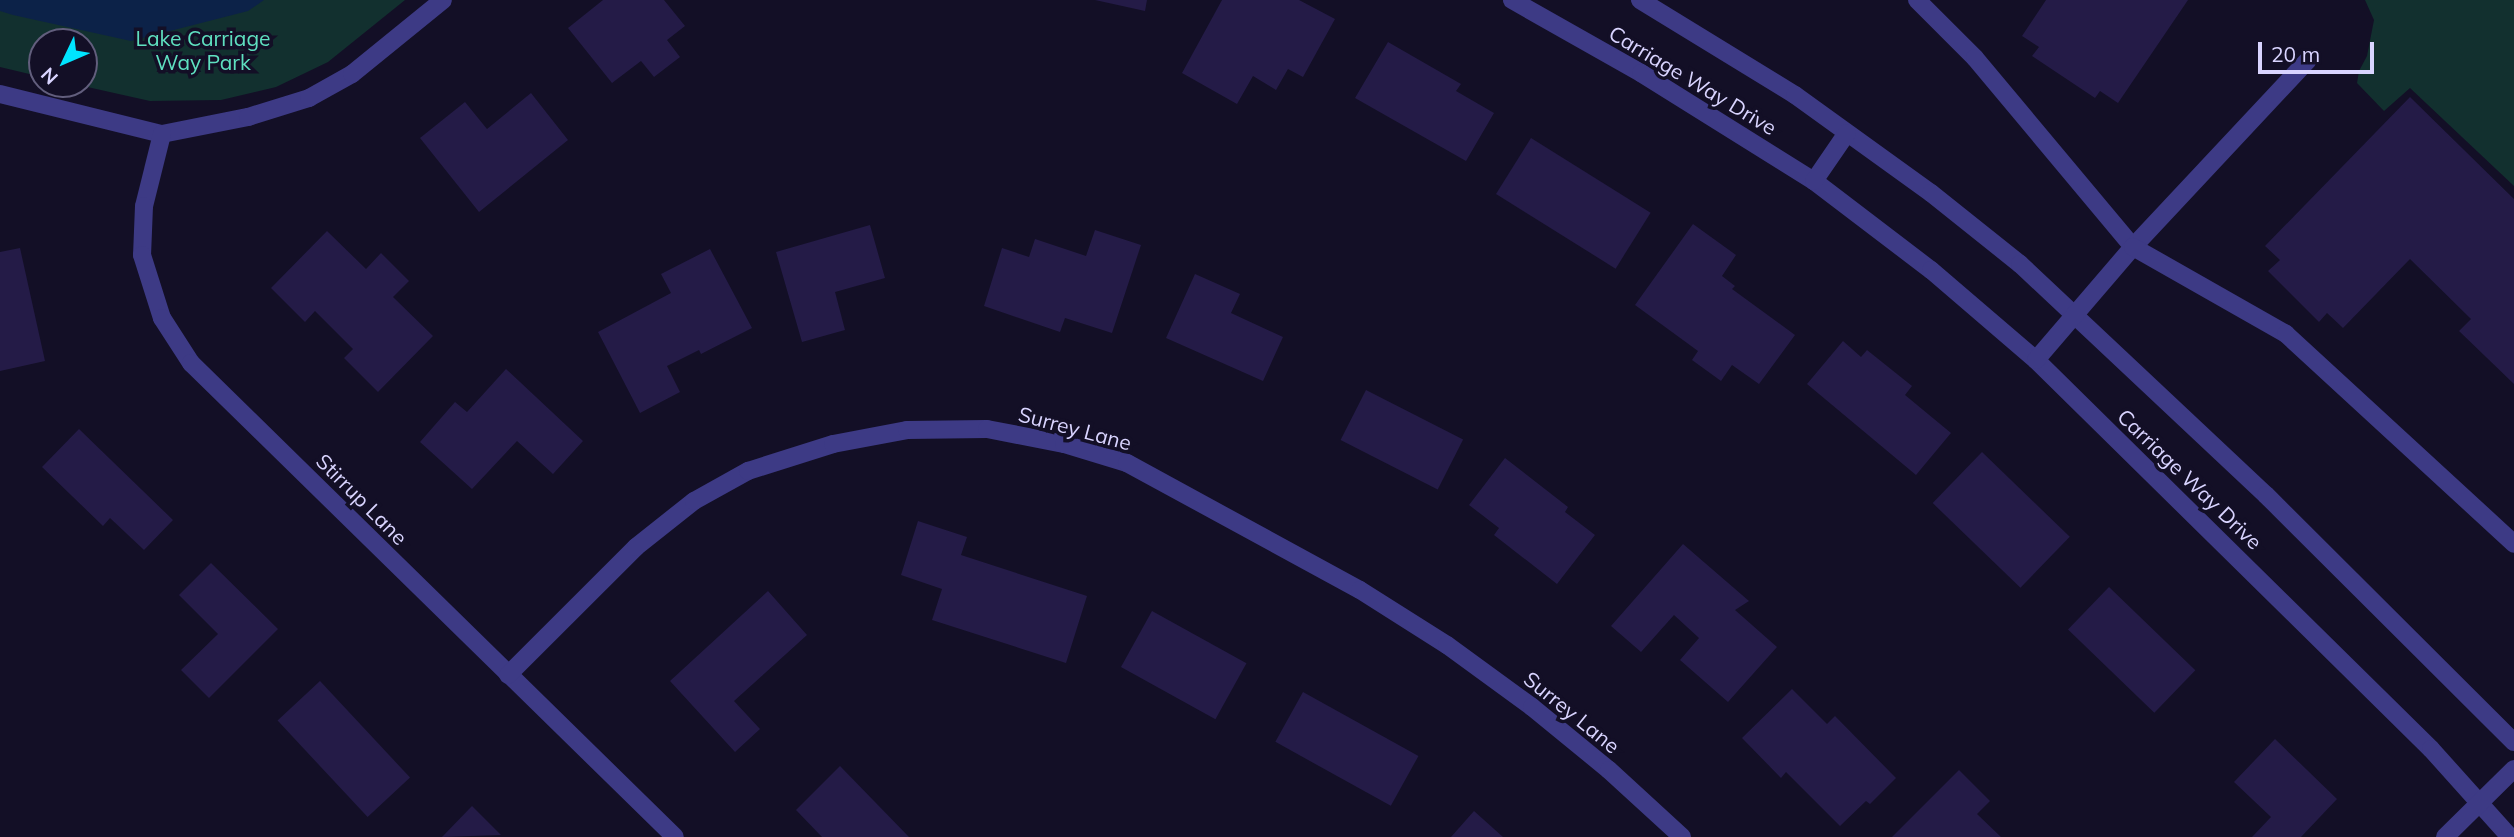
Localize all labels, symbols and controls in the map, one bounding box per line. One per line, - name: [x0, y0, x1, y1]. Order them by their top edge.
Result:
- street label: Carriage Way Drive: [1605, 20, 1781, 140]
- park label: Lake Carriage Way Park: [135, 25, 271, 75]
- north arrow: [28, 28, 98, 98]
- scale bar: [2262, 28, 2378, 72]
- text: 20 m: [2271, 41, 2320, 67]
- text: N: [36, 63, 63, 90]
- street label: Surrey Lane: [1016, 401, 1134, 455]
- street label: Carriage Way Drive: [2113, 404, 2267, 554]
- street label: Stirrup Lane: [311, 448, 413, 550]
- street label: Surrey Lane: [1519, 666, 1625, 758]

